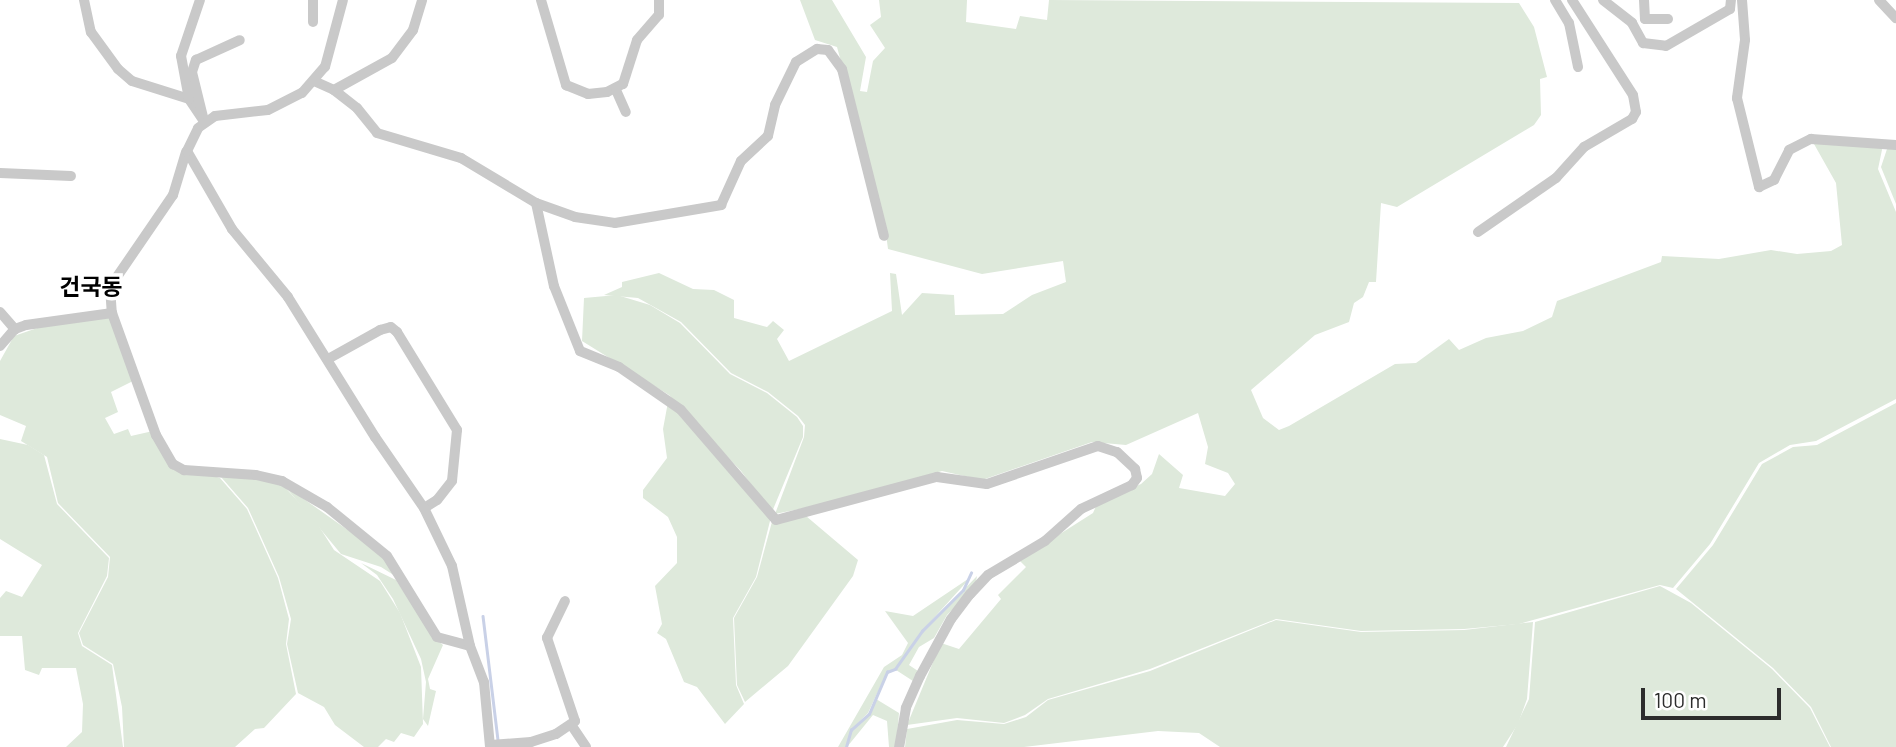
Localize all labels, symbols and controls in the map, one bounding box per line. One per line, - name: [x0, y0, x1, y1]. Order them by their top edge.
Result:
- district label: 건국동: [59, 272, 123, 300]
- scale bar: [1644, 674, 1784, 718]
- text: 100 m: [1654, 687, 1707, 712]

